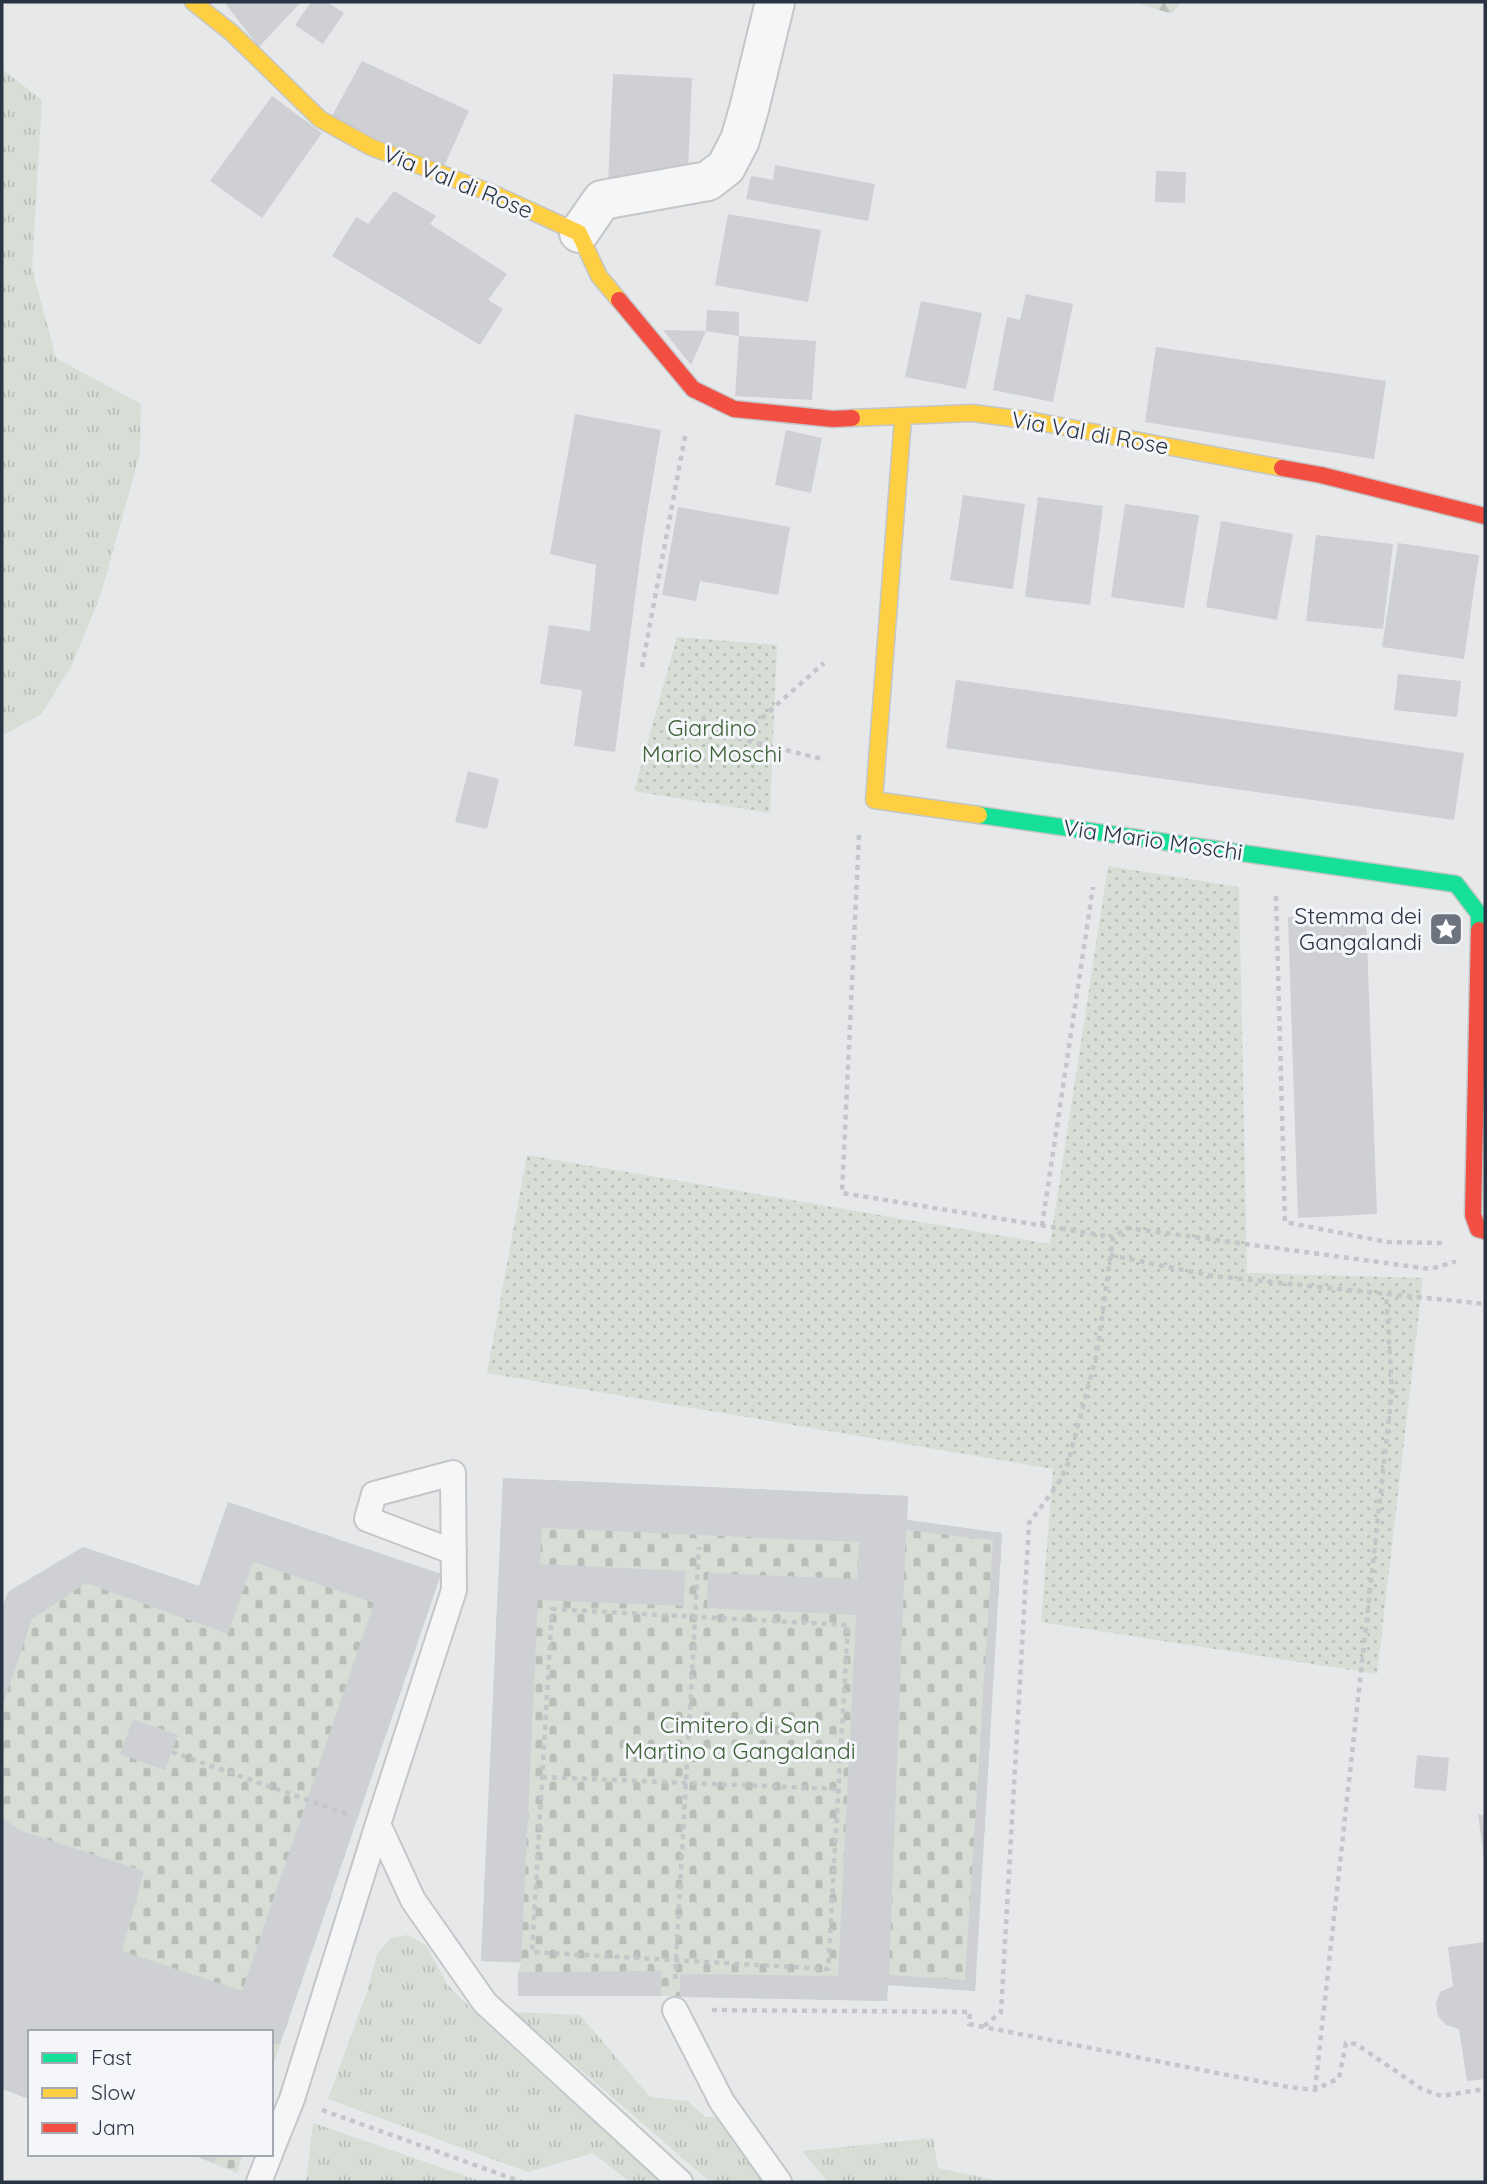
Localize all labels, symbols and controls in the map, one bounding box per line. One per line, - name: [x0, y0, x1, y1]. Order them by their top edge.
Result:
- street label: Via Val di Rose: [379, 138, 537, 225]
- street label: Via Val di Rose: [1009, 404, 1171, 461]
- park label: Giardino Mario Moschi: [642, 713, 782, 768]
- street label: Via Mario Moschi: [1061, 813, 1245, 866]
- place label: Stemma dei Gangalandi: [1294, 901, 1422, 956]
- place icon: Stemma dei Gangalandi: [1427, 910, 1465, 948]
- park label: Cimitero di San Martino a Gangalandi: [624, 1710, 856, 1765]
- legend: [28, 2030, 273, 2156]
- text: Fast: [91, 2044, 132, 2070]
- text: Slow: [91, 2079, 136, 2105]
- text: Jam: [91, 2114, 135, 2140]

